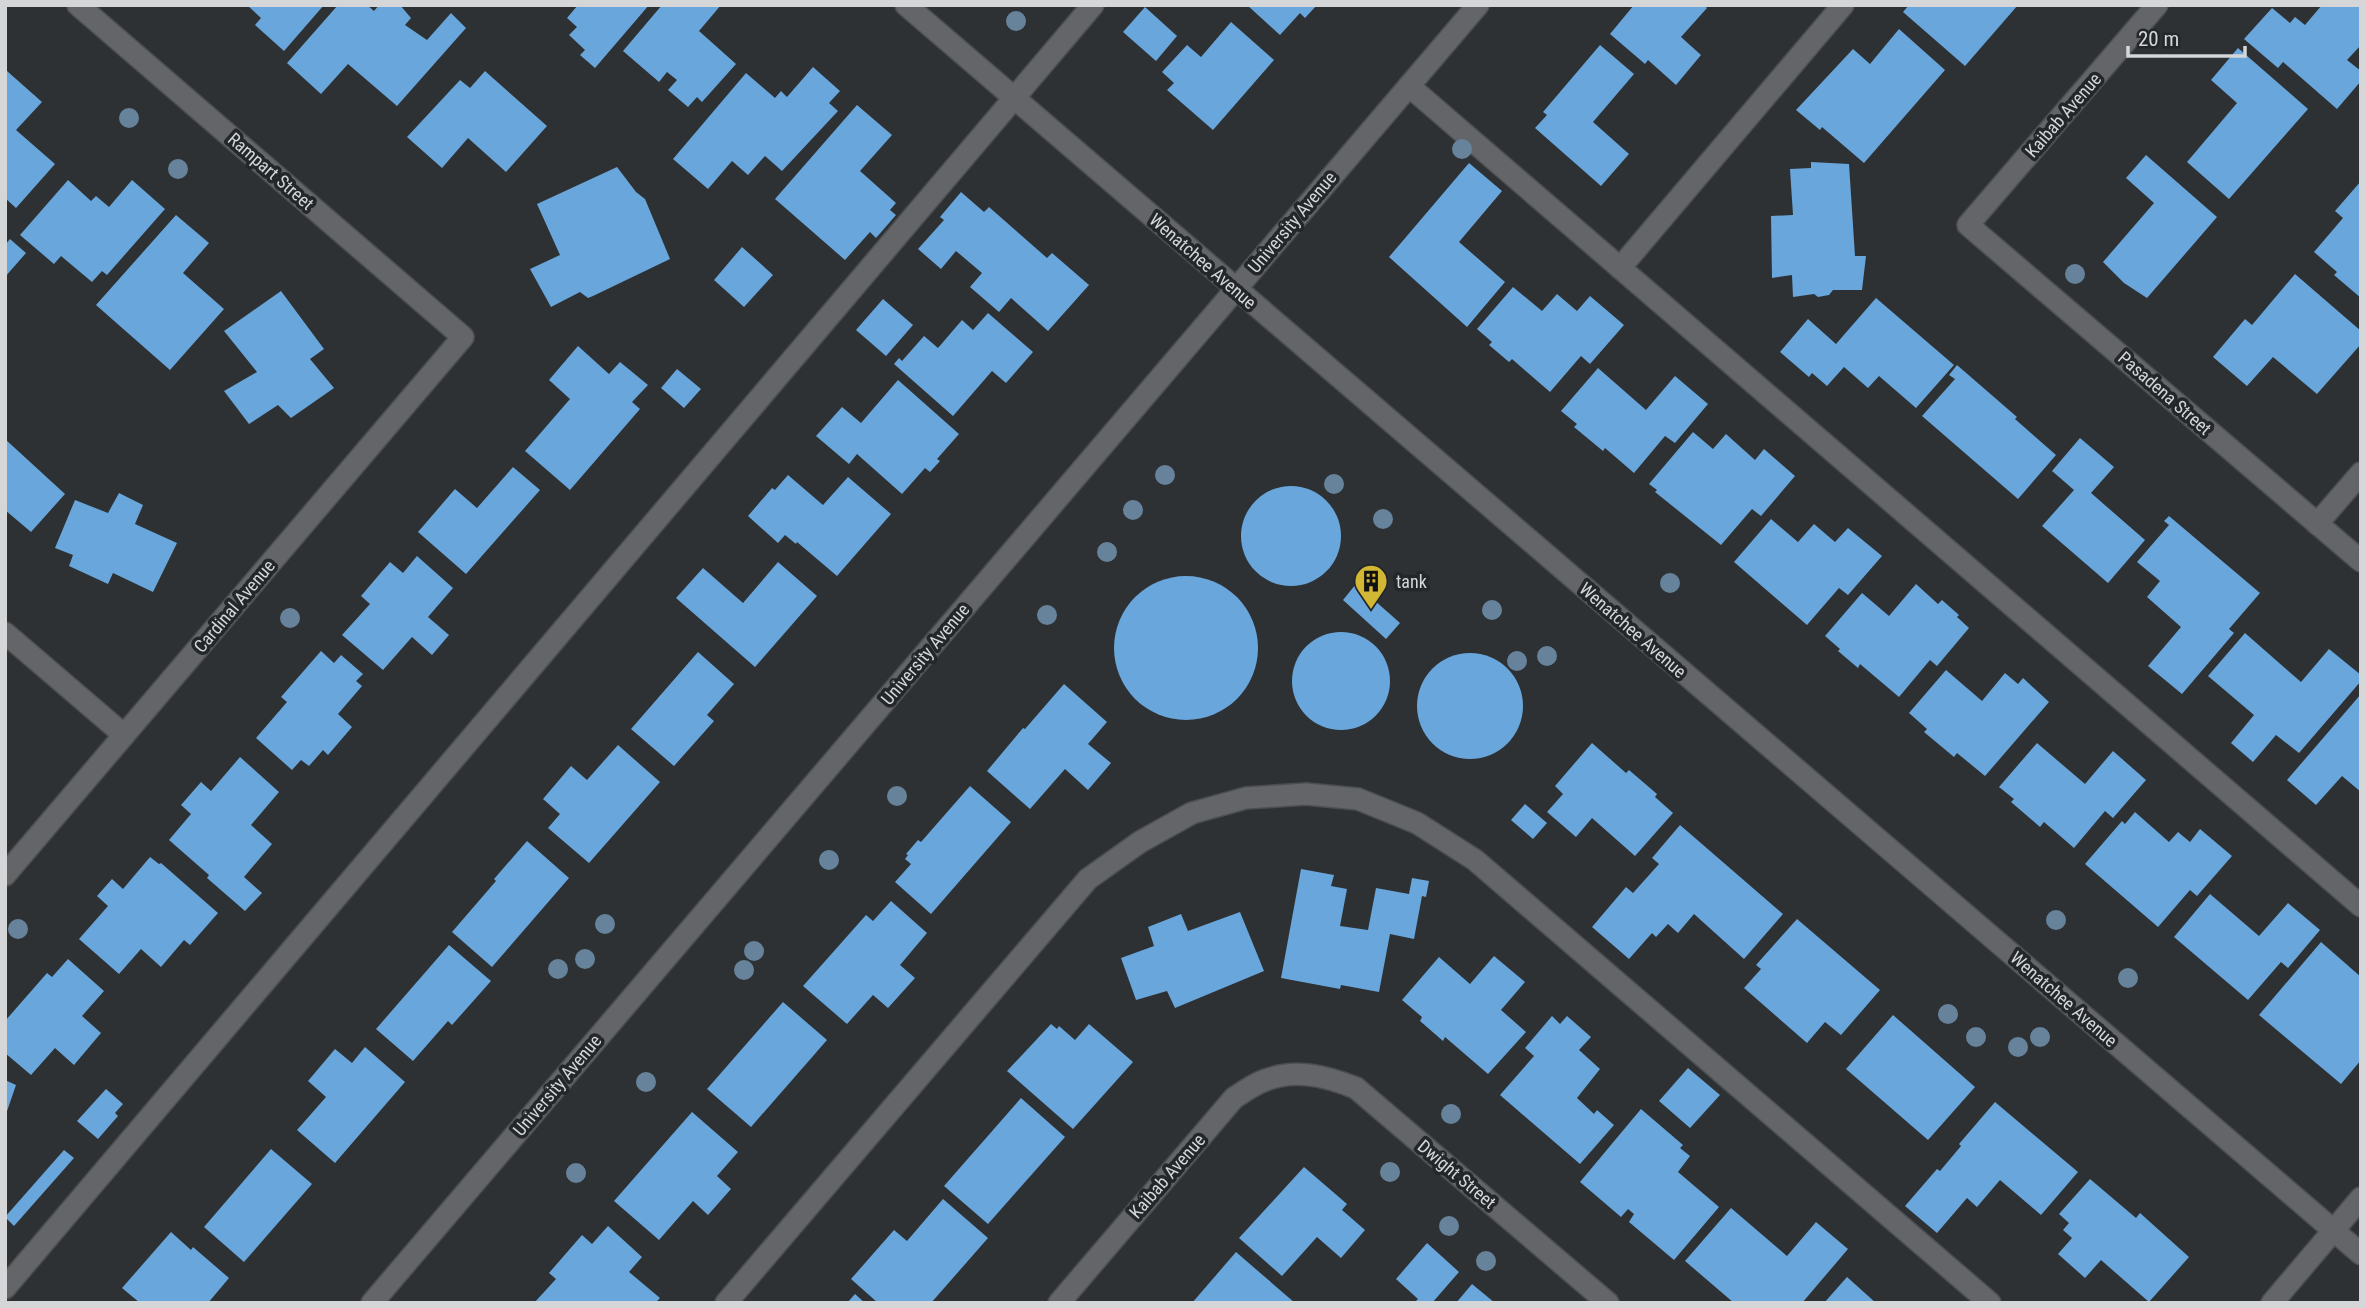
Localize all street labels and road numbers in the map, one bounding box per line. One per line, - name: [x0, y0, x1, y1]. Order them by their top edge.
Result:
- street label: Kaibab Avenue: [2021, 69, 2105, 161]
- street label: Rampart Street: [224, 128, 318, 214]
- street label: University Avenue: [1244, 167, 1340, 277]
- street label: Wenatchee Avenue: [1145, 209, 1261, 313]
- street label: Pasadena Street: [2114, 347, 2216, 439]
- street label: Cardinal Avenue: [189, 555, 279, 657]
- street label: Wenatchee Avenue: [1575, 578, 1691, 682]
- street label: University Avenue: [877, 599, 973, 709]
- street label: Wenatchee Avenue: [2006, 947, 2122, 1051]
- street label: University Avenue: [509, 1030, 605, 1140]
- street label: Kaibab Avenue: [1125, 1130, 1209, 1222]
- street label: Dwight Street: [1414, 1135, 1500, 1213]

